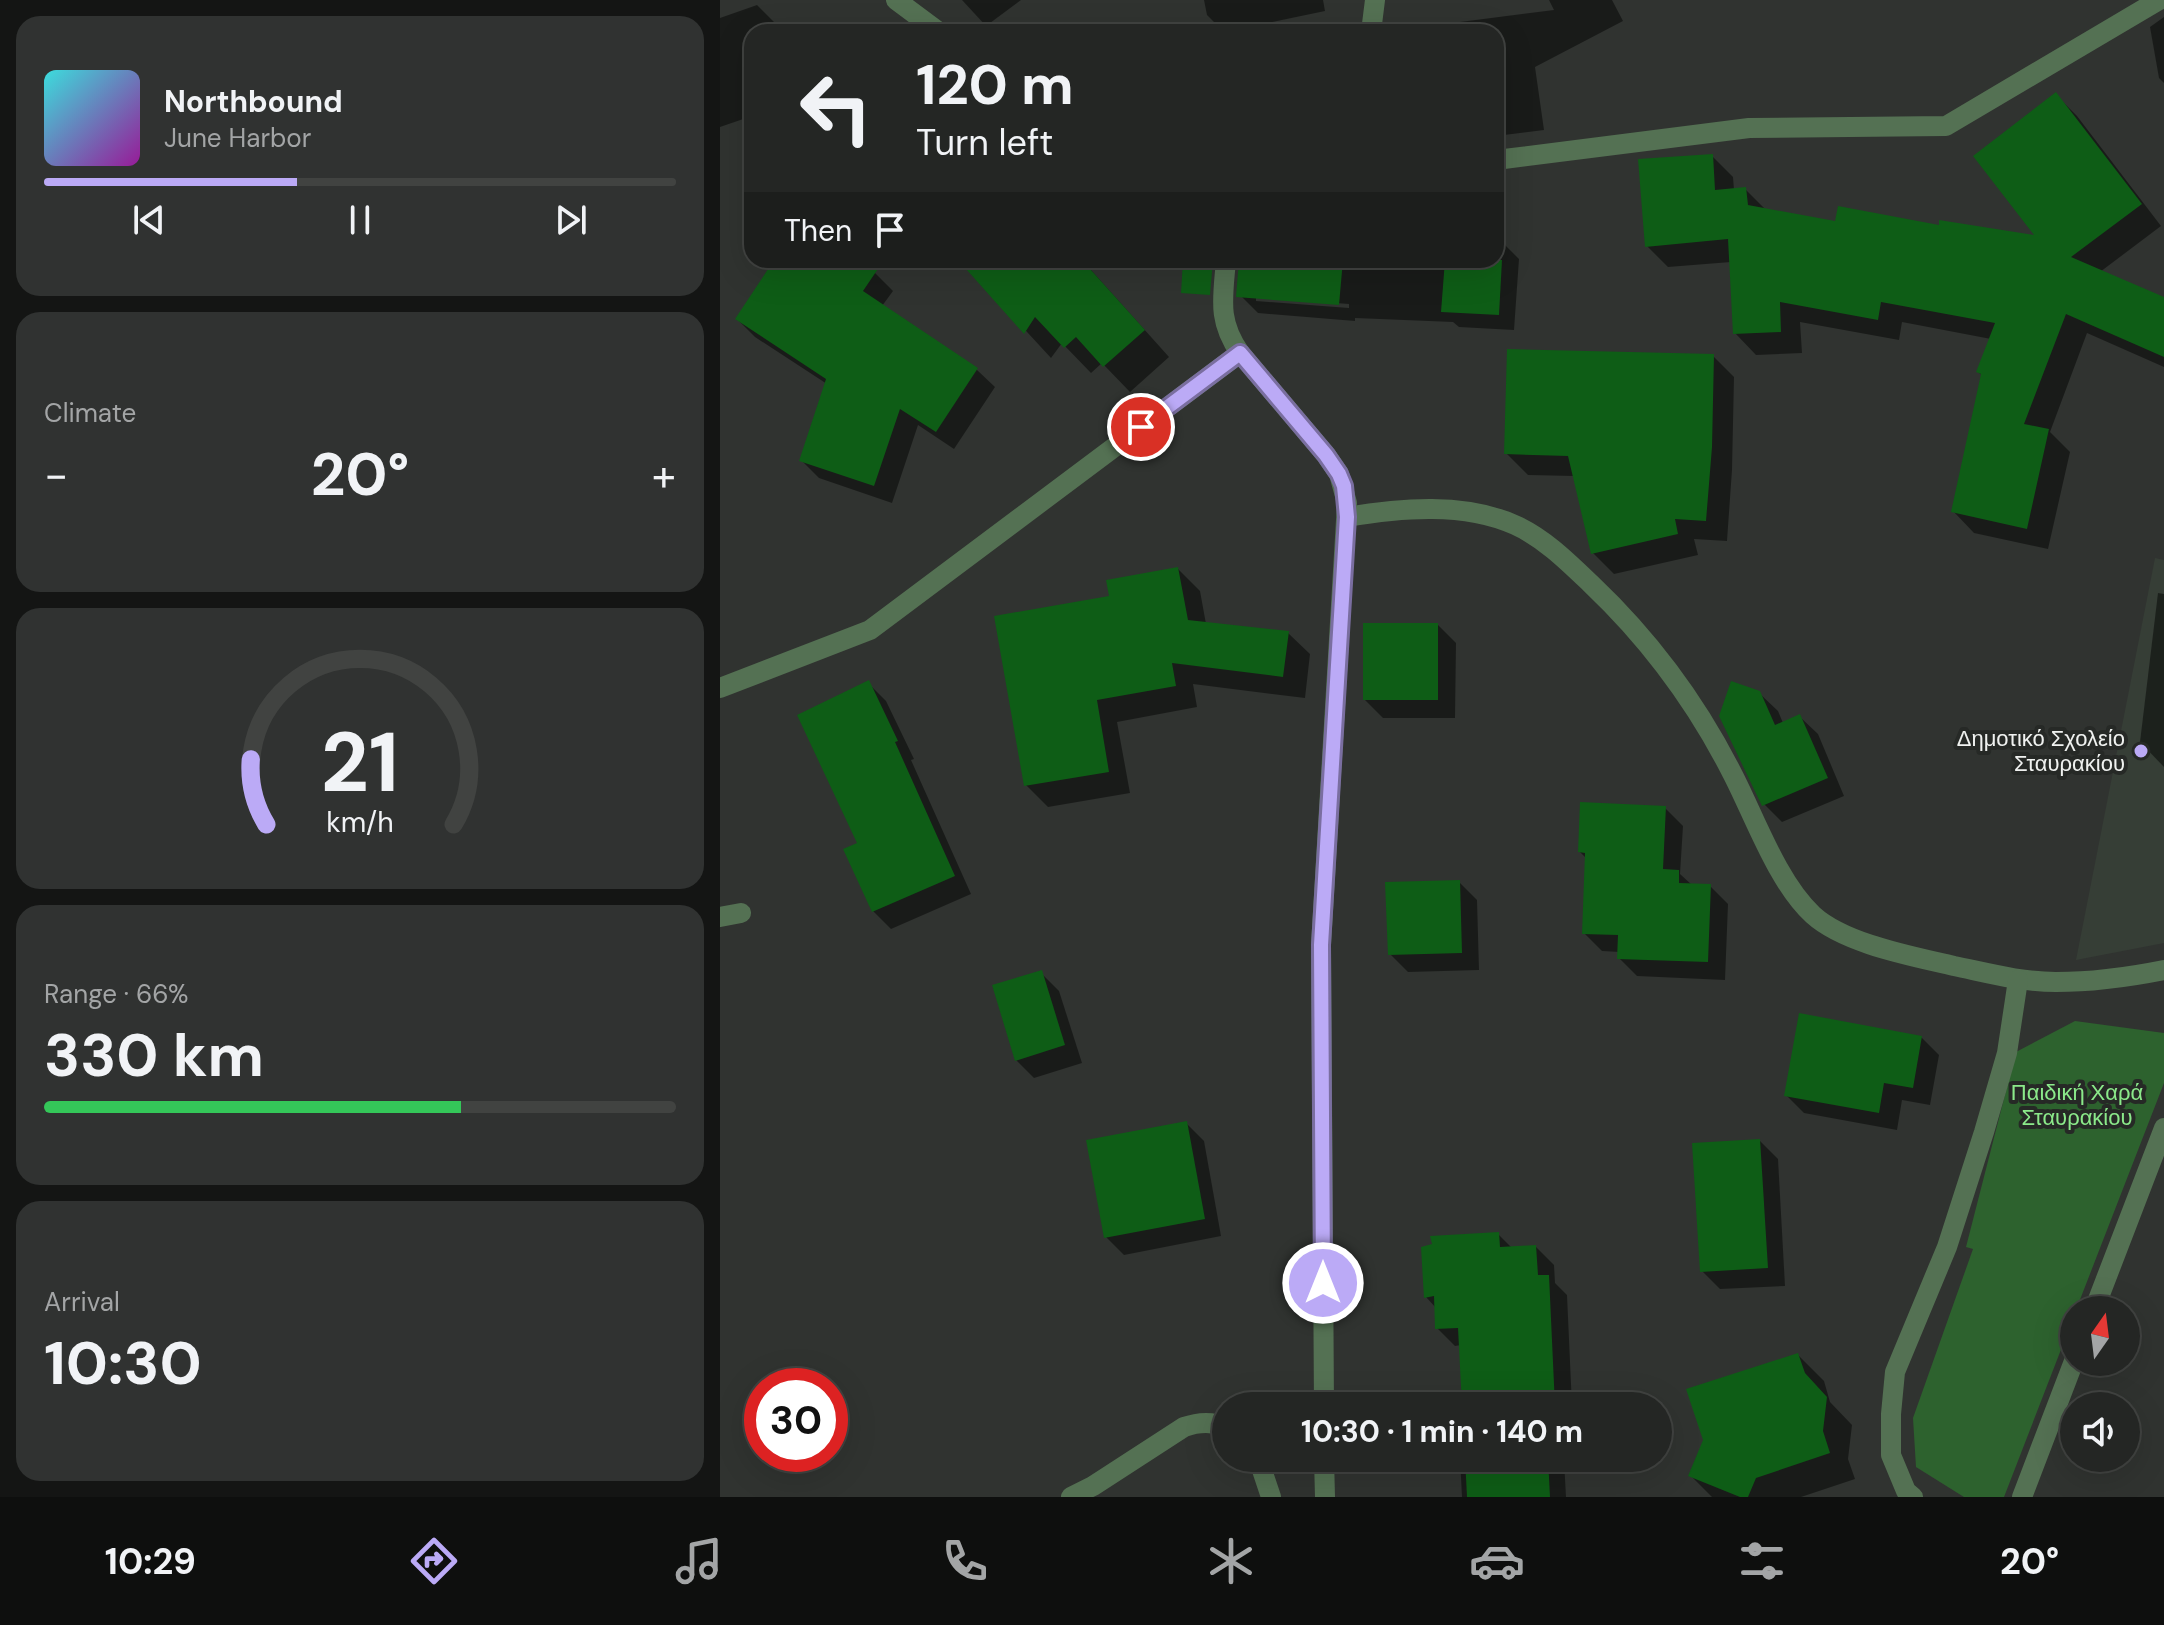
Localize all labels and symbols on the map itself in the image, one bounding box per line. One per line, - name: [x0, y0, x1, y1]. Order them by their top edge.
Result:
- pin: [1107, 393, 1175, 461]
- place label: Δημοτικό Σχολείο Σταυρακίου: [1957, 724, 2125, 778]
- marker: Δημοτικό Σχολείο Σταυρακίου: [2132, 742, 2150, 760]
- park label: Παιδική Χαρά Σταυρακίου: [2011, 1078, 2143, 1132]
- position arrow: [1281, 1241, 1365, 1325]
- north arrow: [2060, 1296, 2140, 1376]
- speed limit sign: 30: [744, 1368, 848, 1472]

